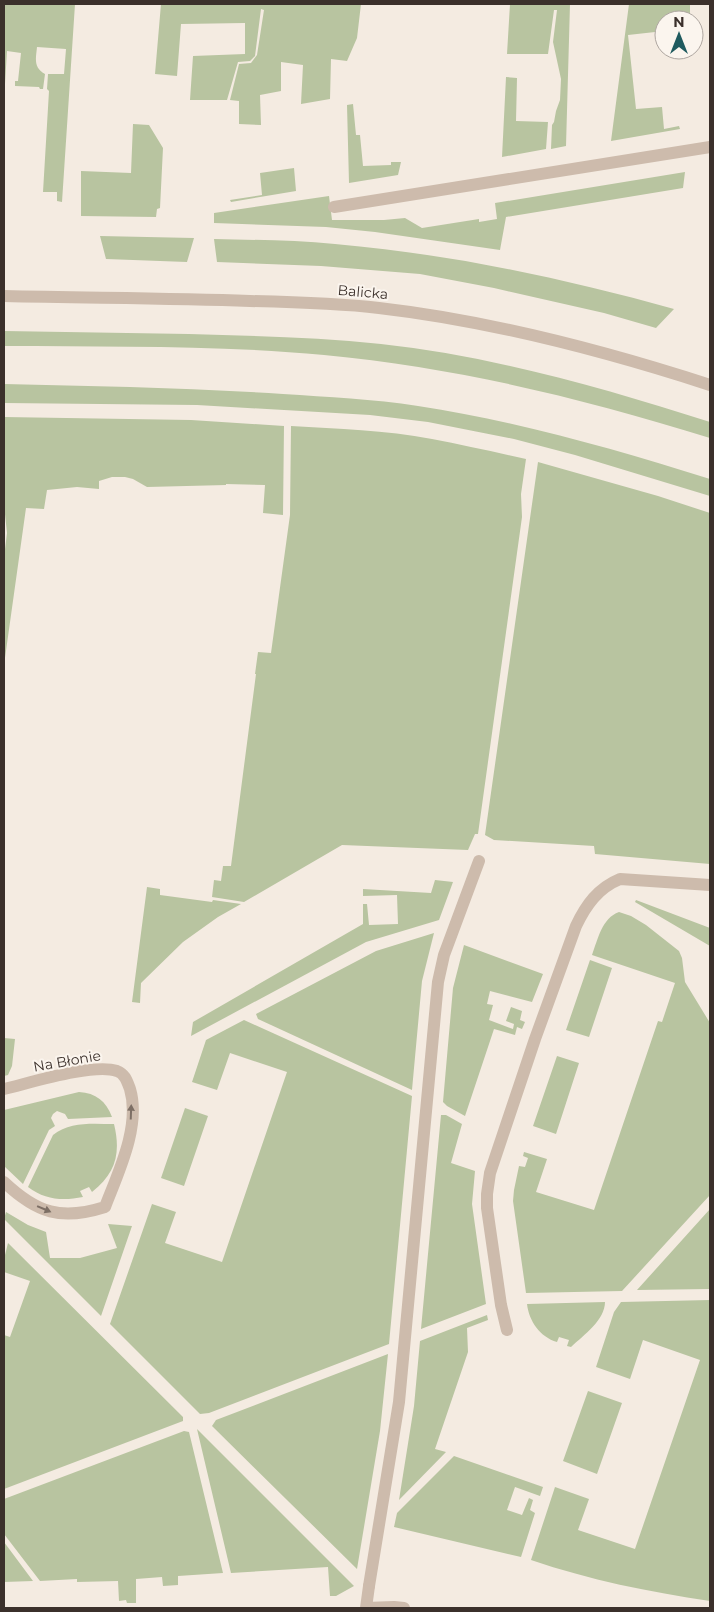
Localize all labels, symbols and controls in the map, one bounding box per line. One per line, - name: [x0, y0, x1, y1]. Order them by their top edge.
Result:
- north arrow: [654, 10, 704, 60]
- text: N: [673, 13, 685, 31]
- street label: Balicka: [337, 281, 389, 303]
- street label: Na Błonie: [32, 1046, 102, 1076]
- one-way arrow: [128, 1104, 136, 1120]
- one-way arrow: [37, 1205, 52, 1213]

